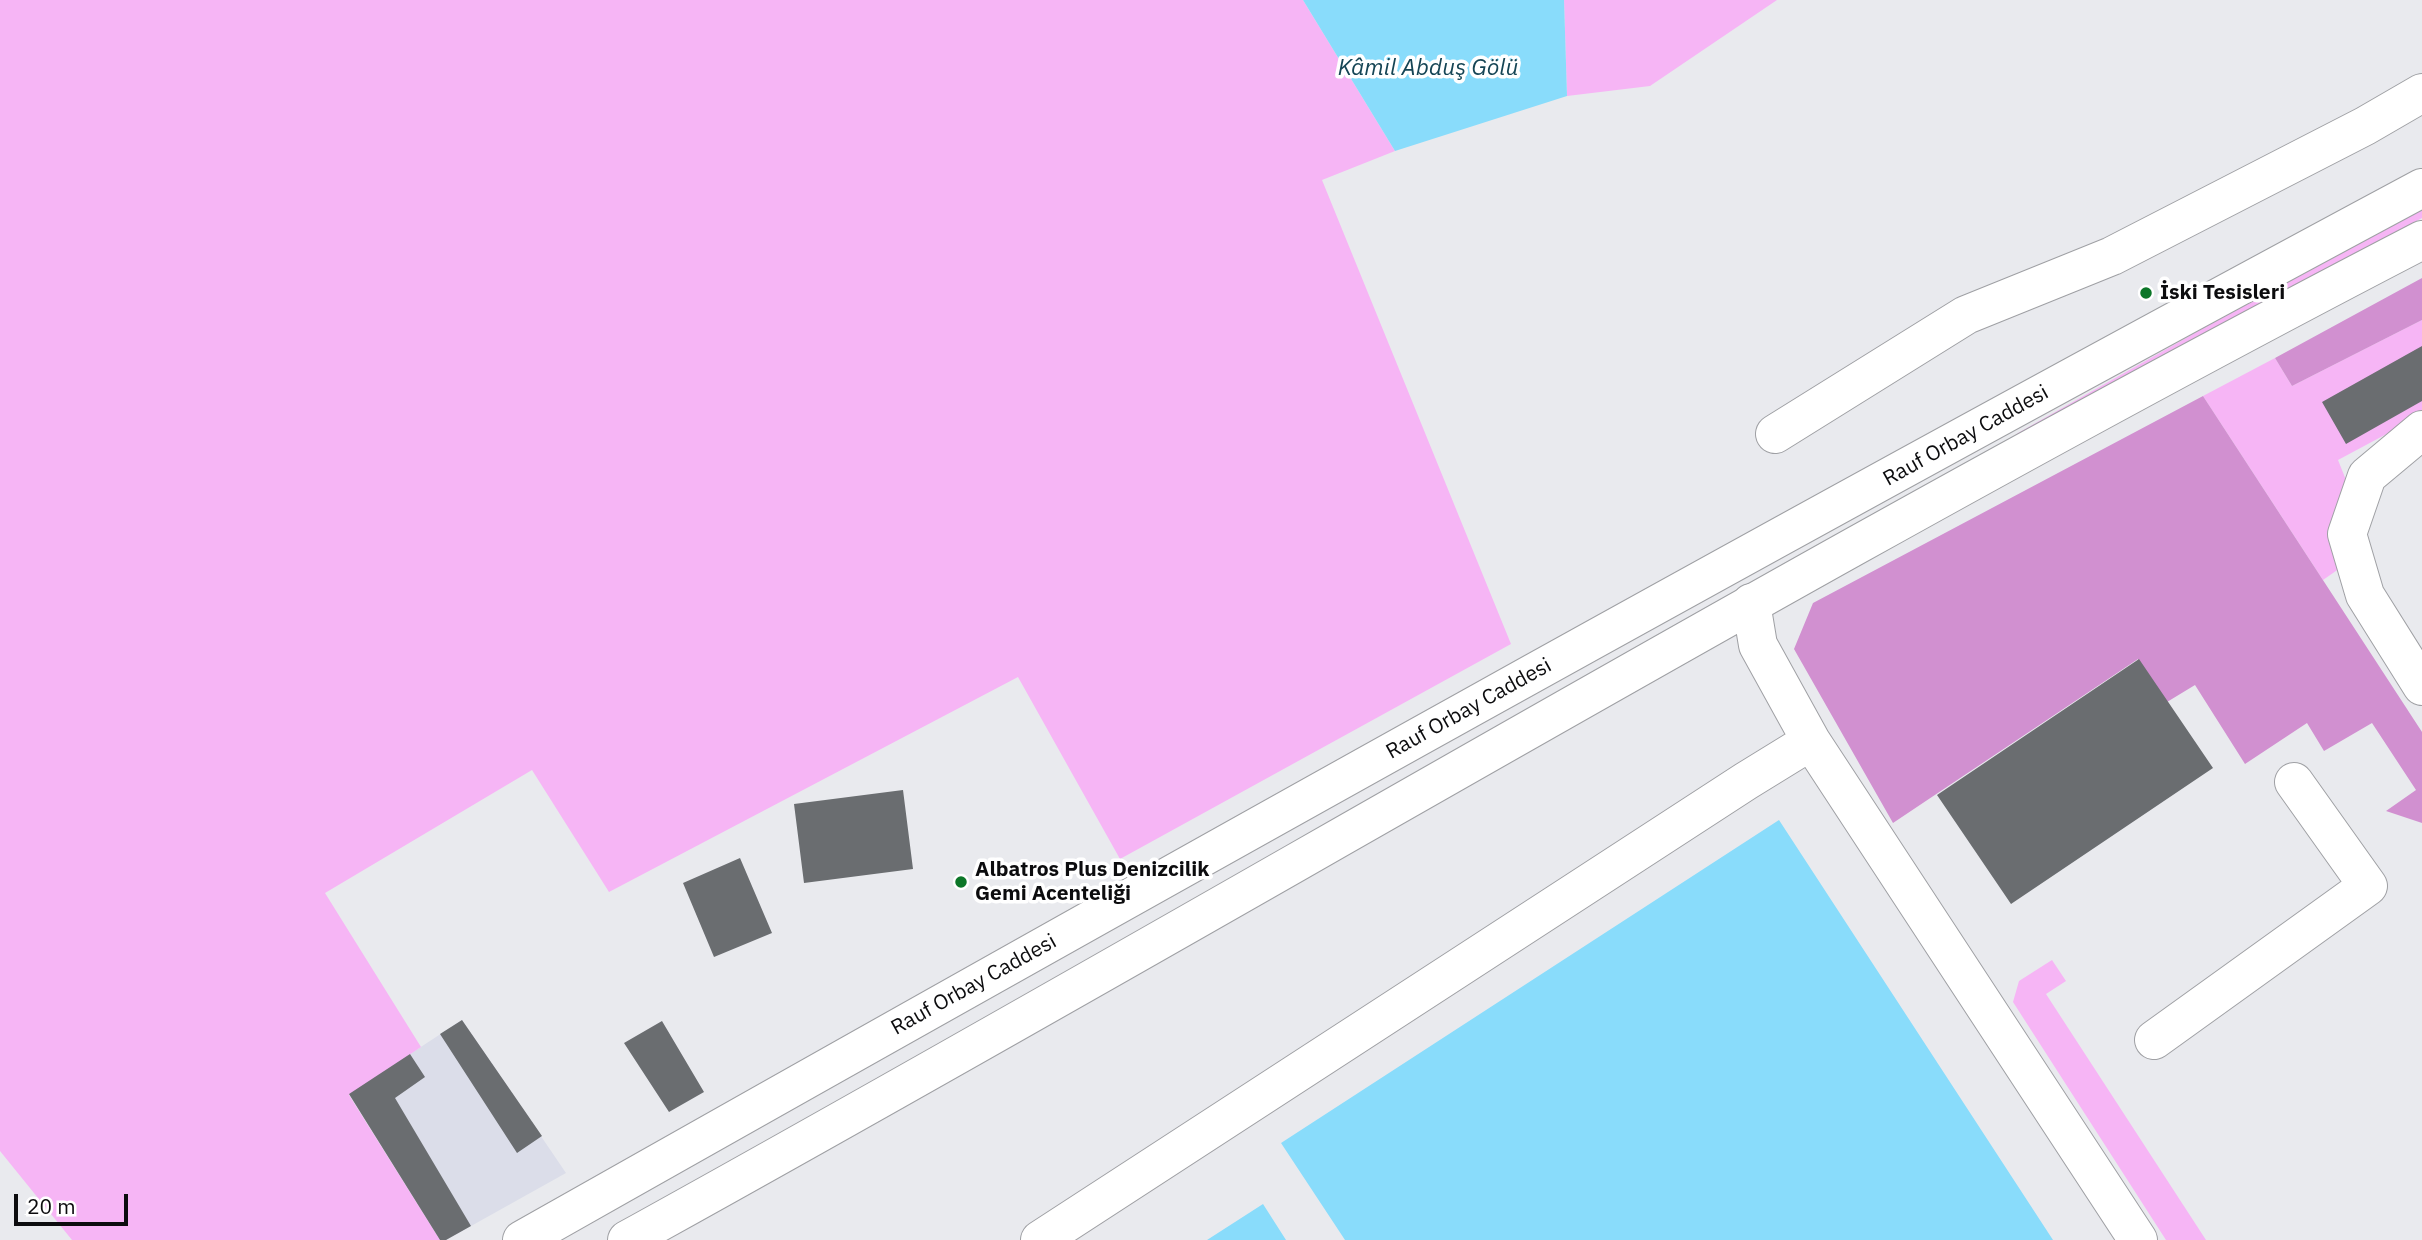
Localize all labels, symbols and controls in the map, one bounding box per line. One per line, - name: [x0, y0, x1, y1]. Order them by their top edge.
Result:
- water label: Kâmil Abduş Gölü: [1338, 54, 1518, 82]
- place label: İski Tesisleri: [2160, 280, 2285, 306]
- marker: İski Tesisleri: [2138, 285, 2154, 301]
- street label: Rauf Orbay Caddesi: [1879, 380, 2053, 492]
- street label: Rauf Orbay Caddesi: [1382, 653, 1556, 765]
- place label: Albatros Plus Denizcilik Gemi Acenteliği: [975, 857, 1209, 907]
- marker: Albatros Plus Denizcilik Gemi Acenteliği: [953, 874, 969, 890]
- street label: Rauf Orbay Caddesi: [887, 929, 1061, 1041]
- scale bar: [18, 1180, 131, 1224]
- text: 20 m: [27, 1192, 76, 1220]

